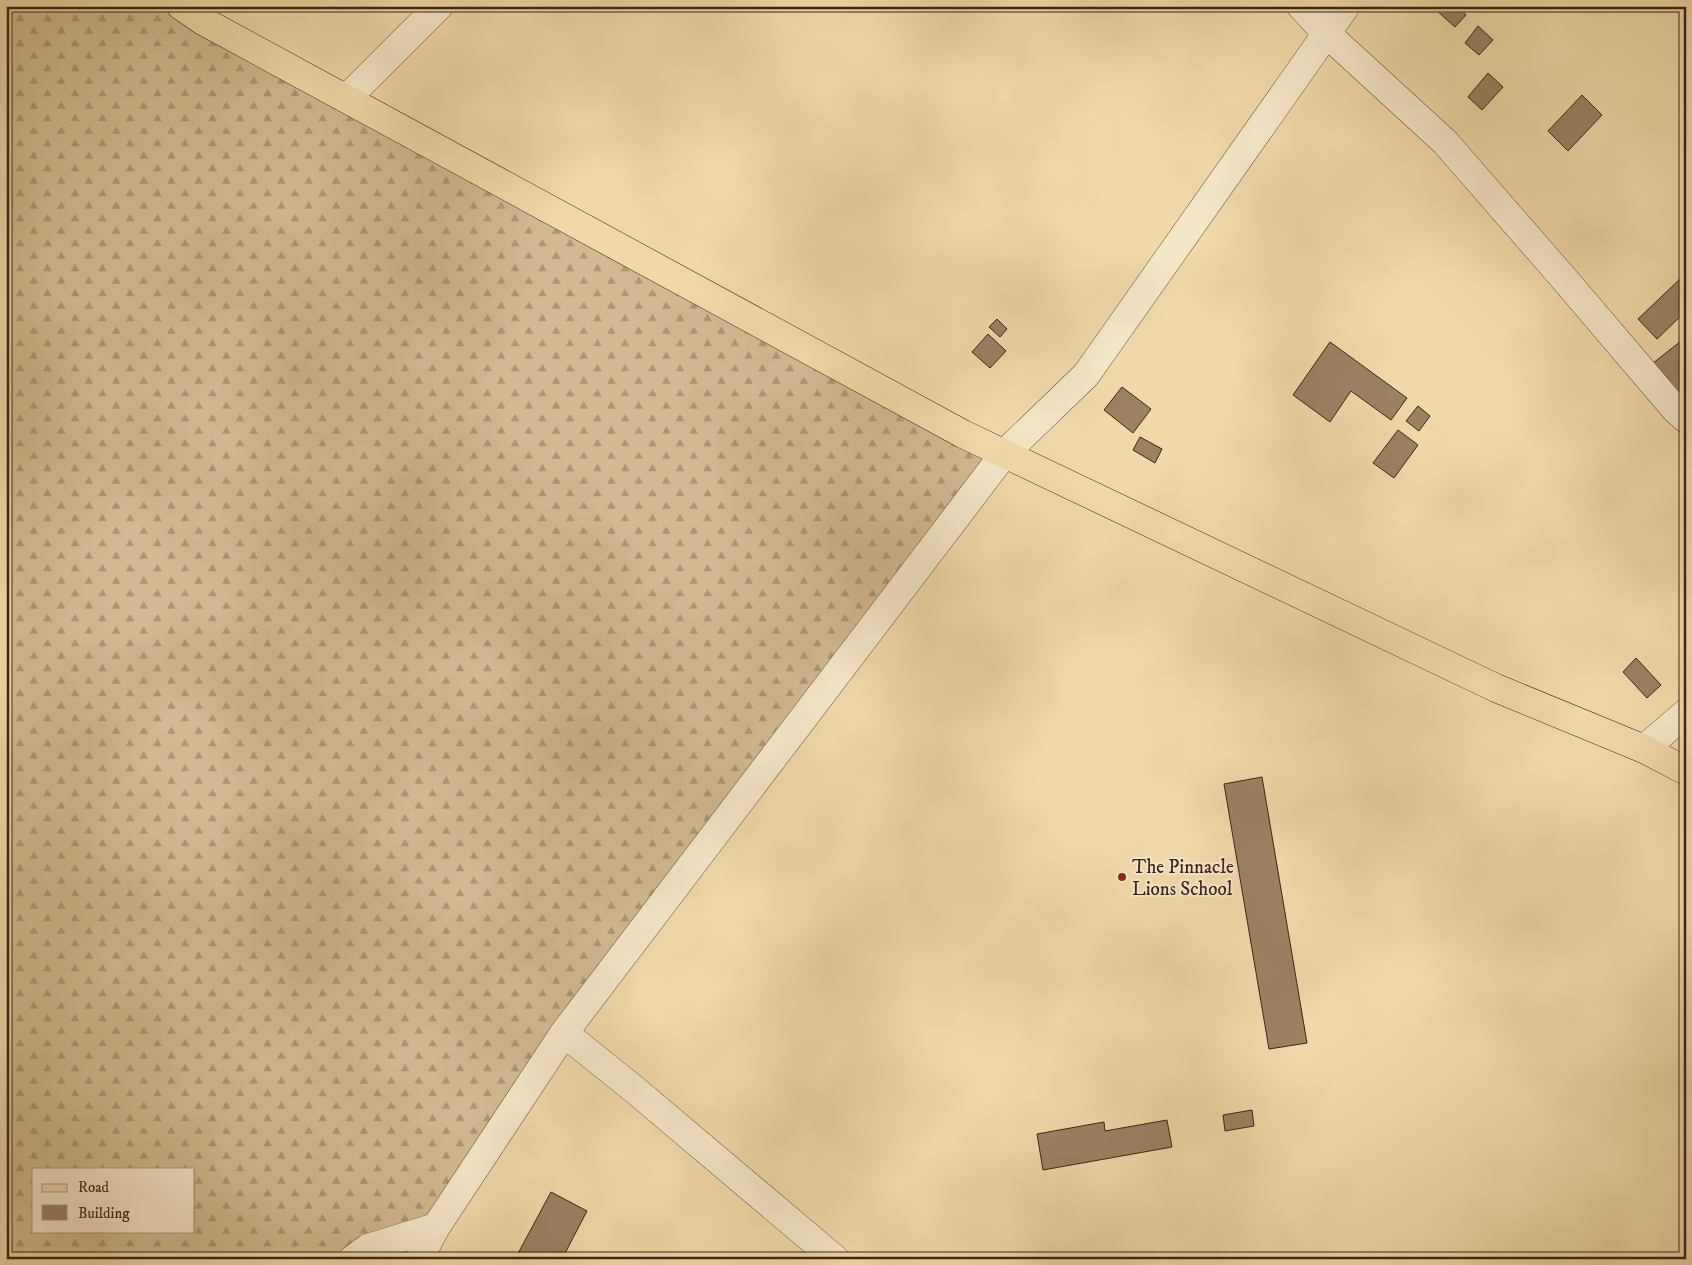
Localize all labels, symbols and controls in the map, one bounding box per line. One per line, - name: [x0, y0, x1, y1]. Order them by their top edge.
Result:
- place label: The Pinnacle Lions School: [1132, 856, 1234, 901]
- marker: The Pinnacle Lions School: [1116, 871, 1128, 883]
- legend: [32, 1168, 195, 1232]
- text: Road: [78, 1178, 110, 1197]
- text: Building: [78, 1204, 130, 1223]

